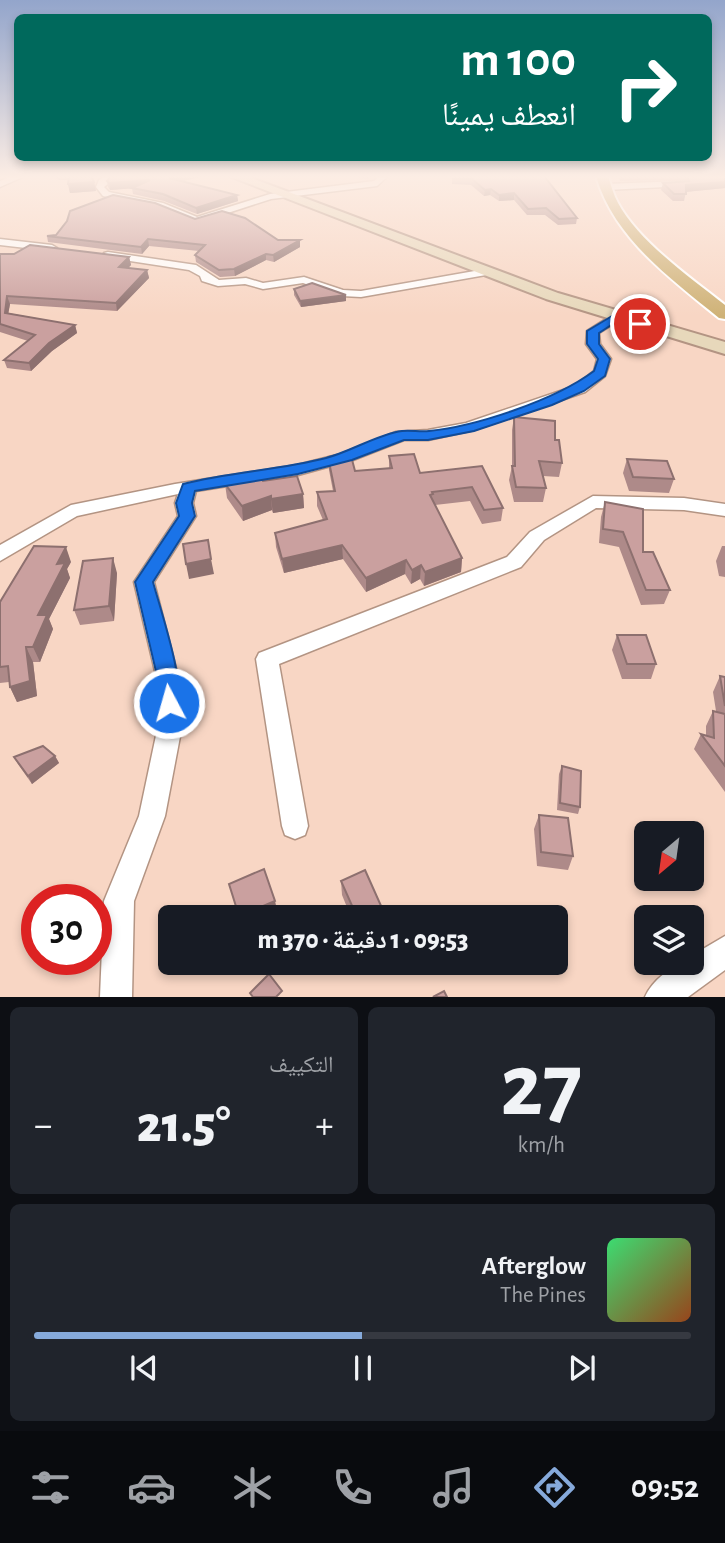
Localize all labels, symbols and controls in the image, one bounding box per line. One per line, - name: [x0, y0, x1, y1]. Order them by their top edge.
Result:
- text: 100 m: [460, 36, 576, 85]
- icon: right: [600, 42, 691, 133]
- text: انعطف يمينًا: [442, 99, 576, 131]
- pin: [610, 294, 670, 354]
- icon: arrive: [621, 305, 659, 343]
- position arrow: [132, 666, 206, 740]
- north arrow: [634, 821, 704, 891]
- map controls: [634, 821, 704, 975]
- speed limit sign: 30: [21, 884, 112, 975]
- button: layers: [634, 905, 704, 975]
- text: 09:53 · 1 دقيقة · 370 m: [257, 927, 469, 953]
- text: 27: [500, 1041, 582, 1132]
- text: التكييف: [269, 1054, 334, 1077]
- text: 21.5°: [137, 1099, 231, 1151]
- text: −: [34, 1107, 52, 1145]
- text: +: [315, 1107, 334, 1145]
- text: km/h: [518, 1134, 565, 1157]
- text: Afterglow: [482, 1253, 586, 1279]
- text: The Pines: [500, 1284, 586, 1307]
- icon: previous: [125, 1349, 163, 1387]
- icon: pause: [344, 1349, 382, 1387]
- icon: next: [563, 1349, 601, 1387]
- icon: filters: [26, 1463, 75, 1512]
- icon: car: [127, 1463, 176, 1512]
- icon: climate: [228, 1463, 277, 1512]
- icon: phone: [328, 1463, 377, 1512]
- icon: music: [429, 1463, 478, 1512]
- icon: directions: [530, 1463, 579, 1512]
- text: 09:52: [631, 1471, 699, 1503]

